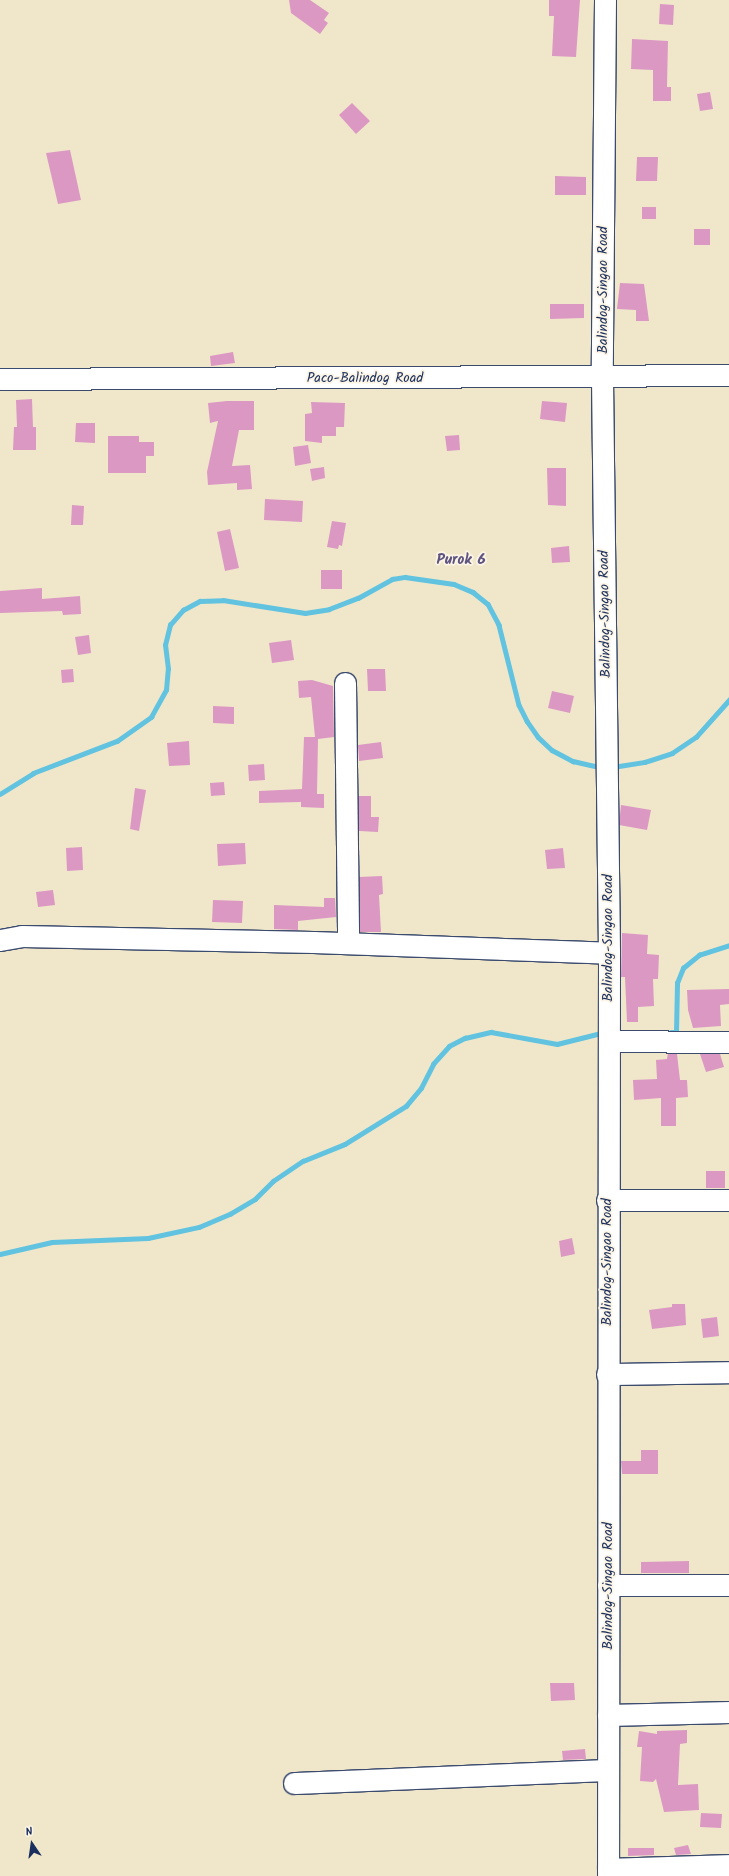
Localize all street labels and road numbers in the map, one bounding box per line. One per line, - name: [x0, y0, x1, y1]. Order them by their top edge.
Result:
- street label: Balindog-Singao Road: [595, 226, 611, 354]
- street label: Paco-Balindog Road: [307, 370, 423, 386]
- street label: Balindog-Singao Road: [595, 550, 615, 678]
- street label: Balindog-Singao Road: [600, 874, 616, 1002]
- street label: Balindog-Singao Road: [599, 1198, 615, 1326]
- street label: Balindog-Singao Road: [600, 1522, 616, 1650]

